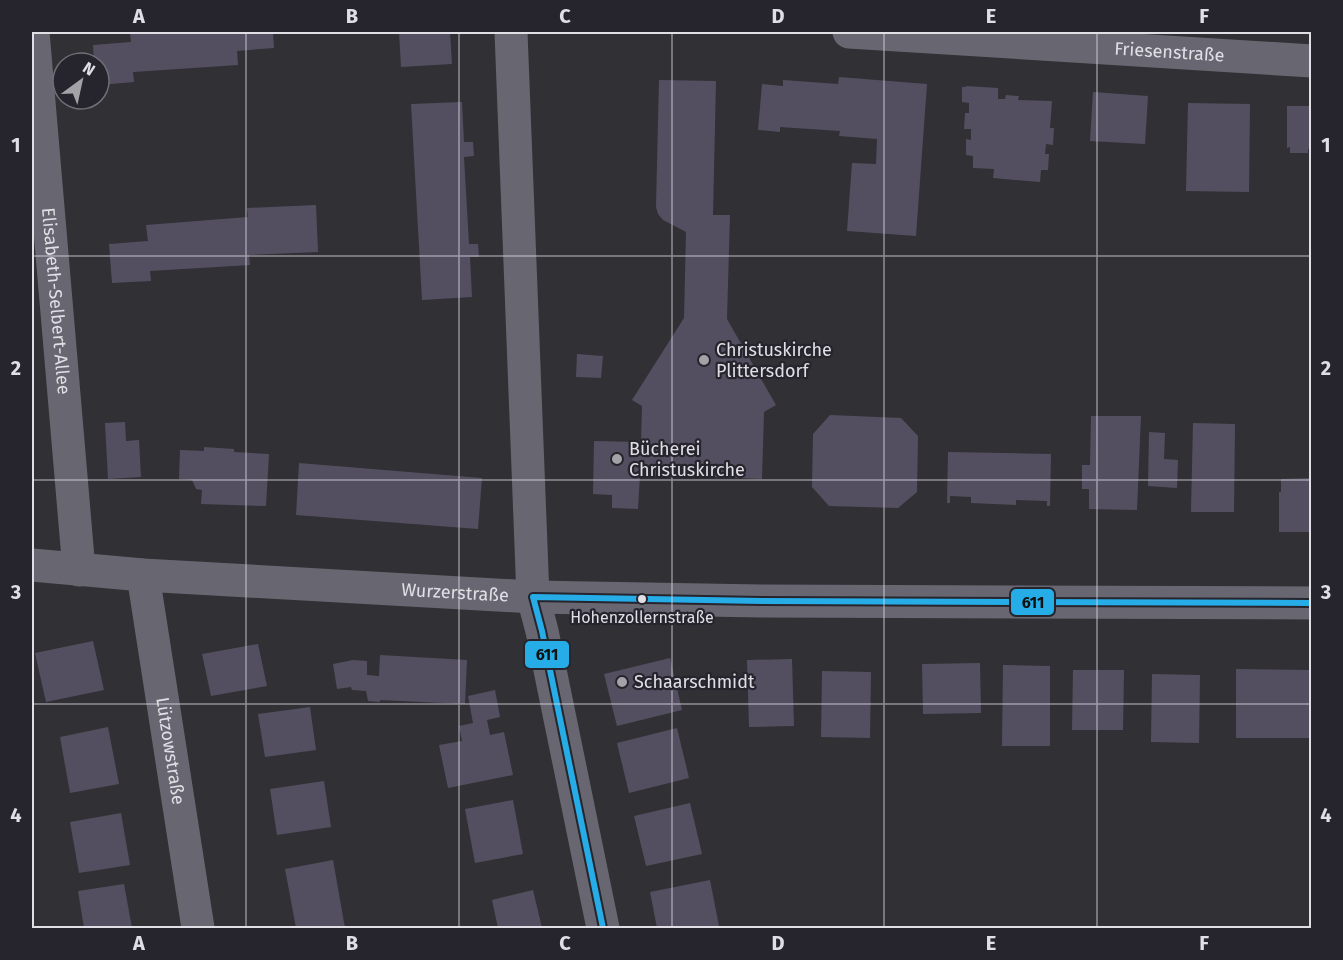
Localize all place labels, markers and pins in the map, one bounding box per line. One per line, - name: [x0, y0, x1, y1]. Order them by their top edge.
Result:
- place label: Christuskirche Plittersdorf: [716, 339, 832, 382]
- marker: Christuskirche Plittersdorf: [697, 353, 711, 367]
- place label: Bücherei Christuskirche: [629, 438, 745, 481]
- marker: Bücherei Christuskirche: [610, 452, 624, 466]
- marker: Hohenzollernstraße: [636, 593, 648, 605]
- place label: Hohenzollernstraße: [570, 608, 714, 627]
- place label: Schaarschmidt: [634, 671, 755, 693]
- marker: Schaarschmidt: [615, 675, 629, 689]

